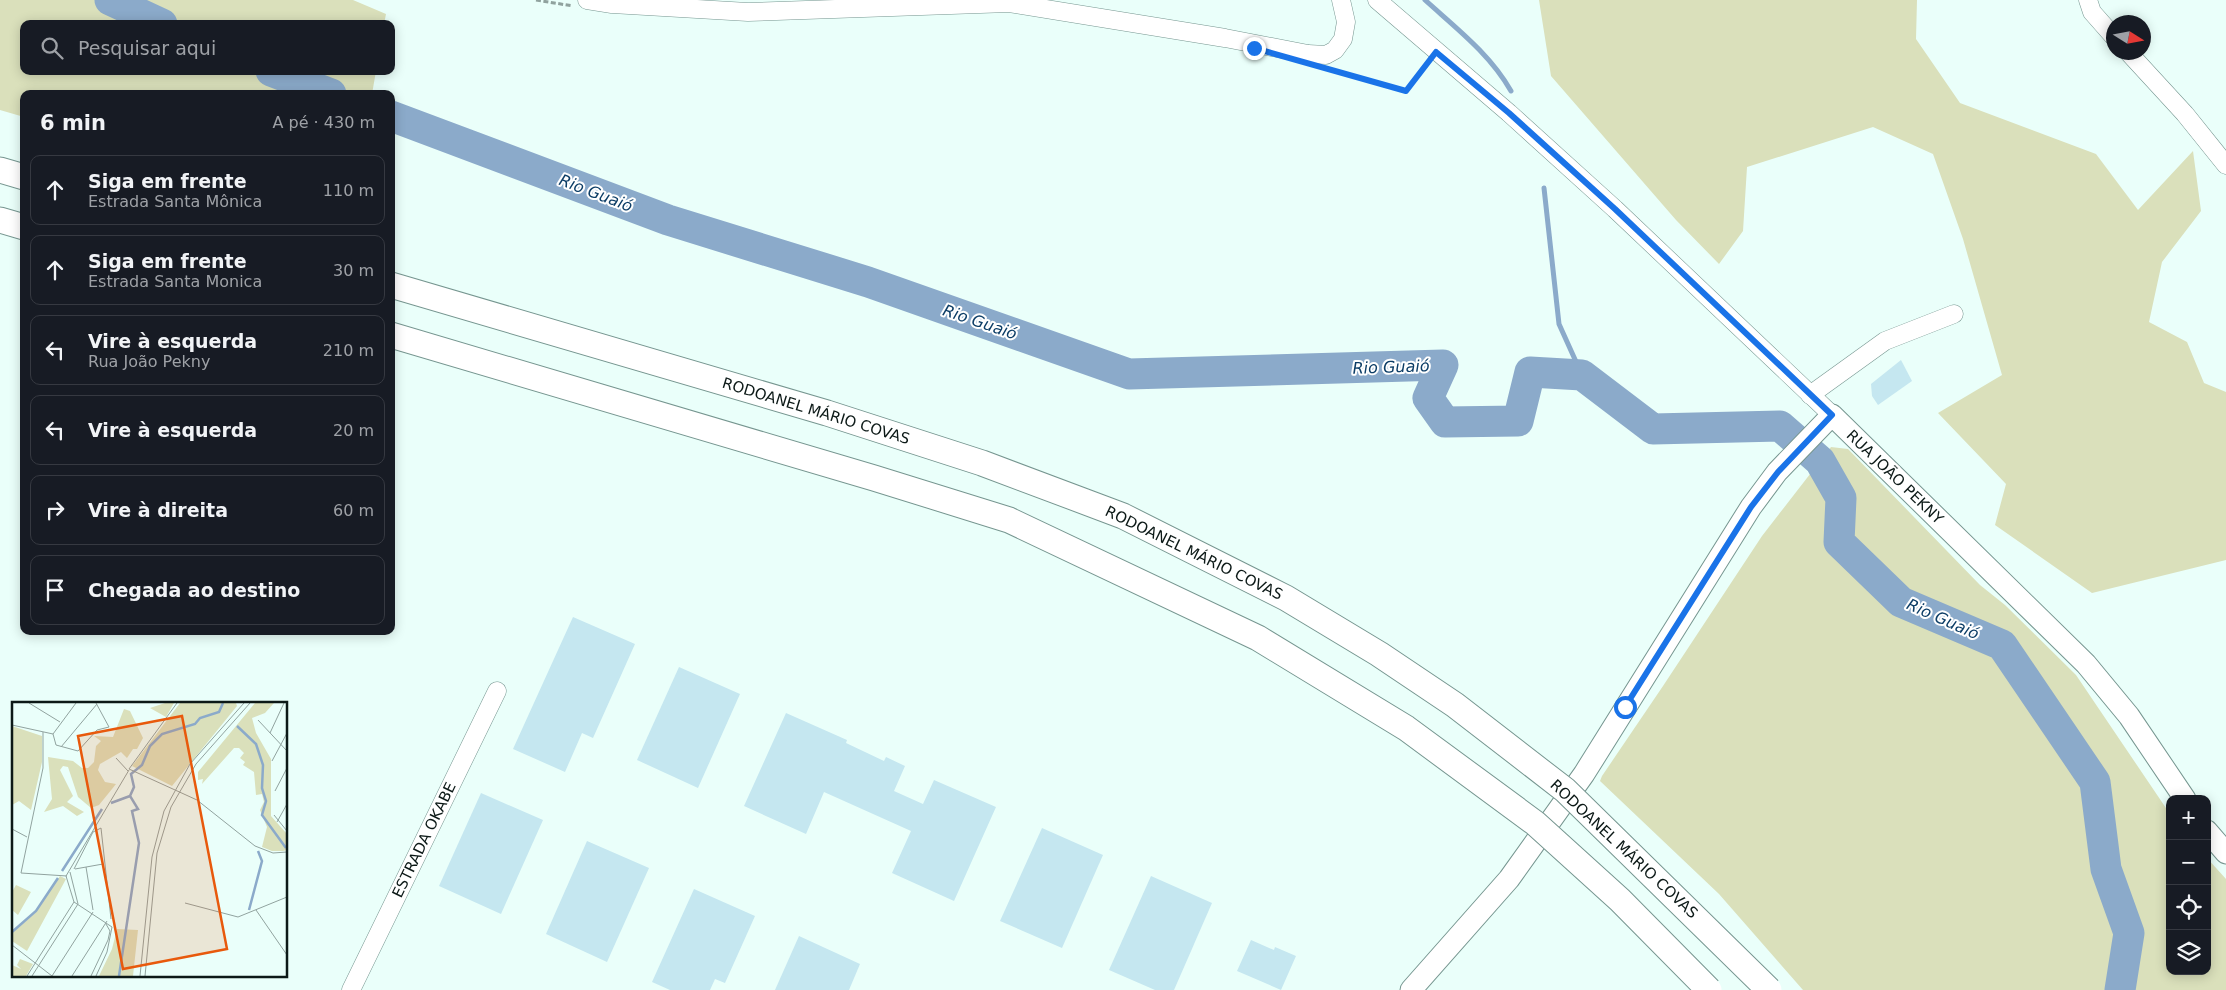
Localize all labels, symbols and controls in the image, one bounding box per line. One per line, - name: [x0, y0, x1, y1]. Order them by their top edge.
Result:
- north arrow: [2106, 15, 2151, 60]
- search box: [20, 20, 395, 75]
- icon: search: [38, 34, 66, 62]
- text: Pesquisar aqui: [78, 37, 216, 59]
- route end: [1243, 37, 1266, 60]
- text: 6 min: [40, 111, 106, 135]
- text: A pé · 430 m: [273, 113, 375, 132]
- text: Siga em frente: [88, 170, 247, 192]
- water label: Rio Guaió: [557, 170, 636, 216]
- icon: ahead: [41, 176, 69, 204]
- text: 110 m: [323, 181, 374, 200]
- text: Estrada Santa Mônica: [88, 192, 262, 211]
- text: Siga em frente: [88, 250, 247, 272]
- icon: ahead: [41, 256, 69, 284]
- text: 30 m: [333, 261, 374, 280]
- text: Estrada Santa Monica: [88, 272, 262, 291]
- water label: Rio Guaió: [940, 300, 1020, 344]
- text: Vire à esquerda: [88, 330, 257, 352]
- icon: left: [41, 336, 69, 364]
- text: 210 m: [323, 341, 374, 360]
- text: Rua João Pekny: [88, 352, 210, 371]
- water label: Rio Guaió: [1352, 356, 1430, 378]
- street label: RODOANEL MÁRIO COVAS: [720, 373, 912, 448]
- icon: left: [41, 416, 69, 444]
- text: Vire à esquerda: [88, 419, 257, 441]
- text: 20 m: [333, 421, 374, 440]
- street label: RUA JOÃO PEKNY: [1843, 425, 1948, 528]
- icon: right: [41, 496, 69, 524]
- text: Vire à direita: [88, 499, 228, 521]
- text: 60 m: [333, 501, 374, 520]
- street label: RODOANEL MÁRIO COVAS: [1102, 501, 1286, 604]
- icon: arrive: [41, 576, 69, 604]
- text: Chegada ao destino: [88, 579, 300, 601]
- water label: Rio Guaió: [1904, 595, 1982, 643]
- route start: [1614, 696, 1637, 719]
- inset map: [12, 702, 288, 978]
- street label: RODOANEL MÁRIO COVAS: [1547, 775, 1702, 922]
- street label: ESTRADA OKABE: [388, 779, 460, 901]
- map controls: [2166, 795, 2211, 975]
- button: +: [2166, 795, 2211, 840]
- button: −: [2166, 840, 2211, 885]
- button: locate: [2166, 885, 2211, 930]
- button: layers: [2166, 930, 2211, 975]

